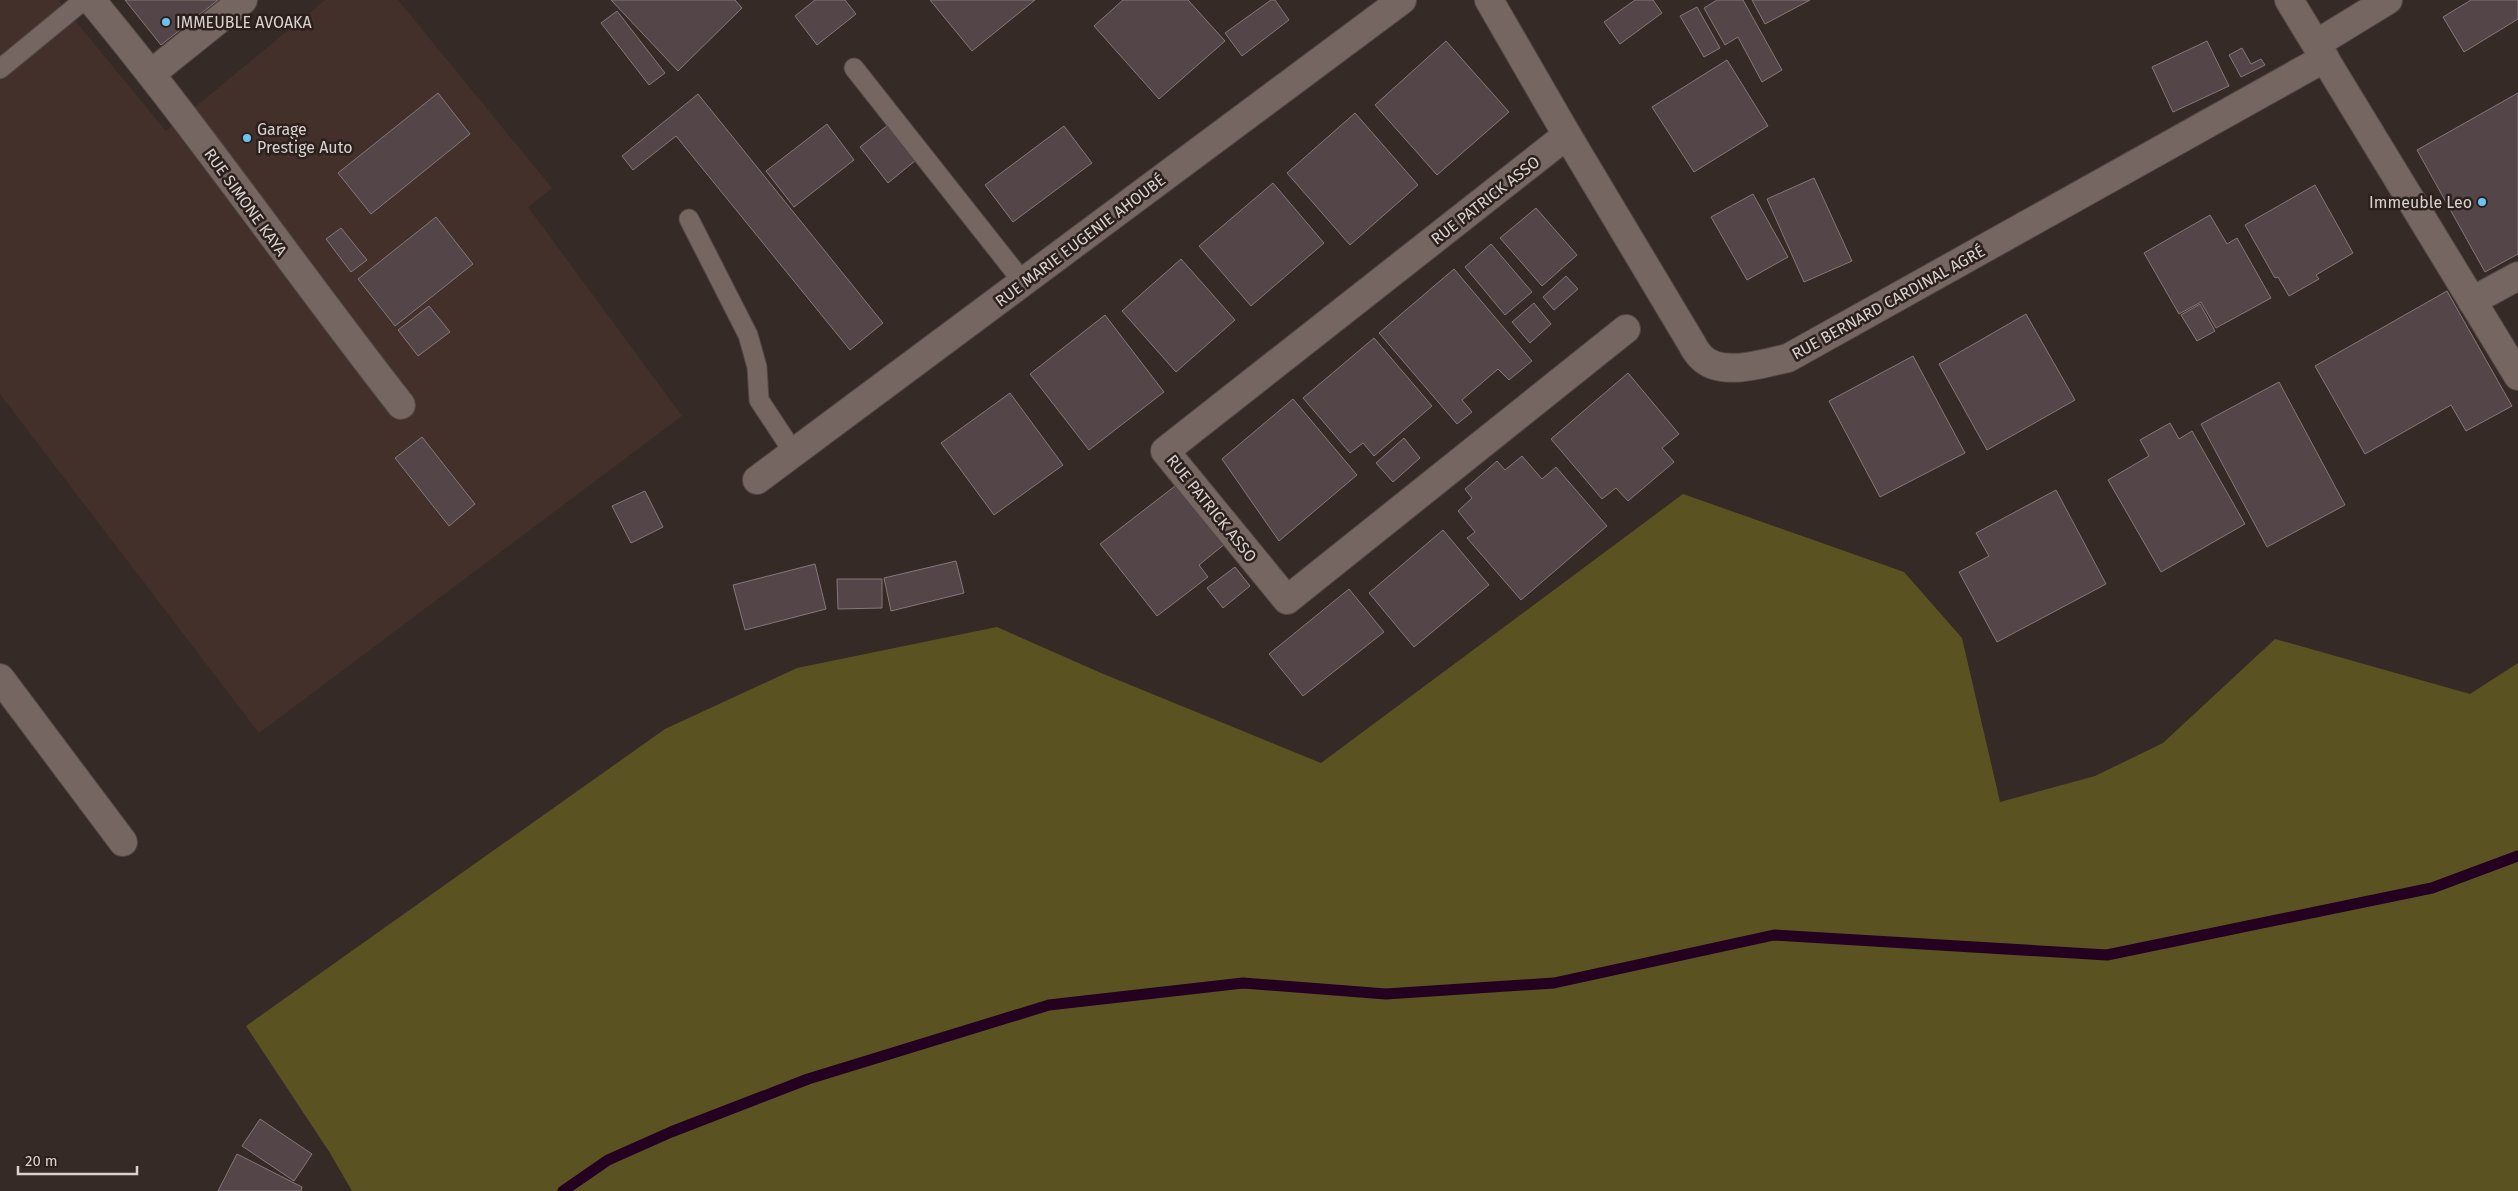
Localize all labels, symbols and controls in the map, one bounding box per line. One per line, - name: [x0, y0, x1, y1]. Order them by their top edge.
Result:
- place label: IMMEUBLE AVOAKA: [176, 13, 313, 32]
- marker: IMMEUBLE AVOAKA: [160, 16, 172, 28]
- place label: Garage Prestige Auto: [257, 120, 353, 157]
- marker: Garage Prestige Auto: [241, 132, 253, 144]
- street label: RUE SIMONE KAYA: [200, 145, 292, 261]
- street label: RUE PATRICK ASSO: [1427, 152, 1543, 249]
- street label: RUE MARIE EUGENIE AHOUBÉ: [991, 169, 1169, 311]
- place label: Immeuble Leo: [2369, 193, 2472, 212]
- marker: Immeuble Leo: [2476, 196, 2488, 208]
- street label: RUE BERNARD CARDINAL AGRÉ: [1788, 240, 1988, 364]
- street label: RUE PATRICK ASSO: [1163, 451, 1261, 566]
- scale bar: [18, 1144, 136, 1176]
- text: 20 m: [25, 1152, 58, 1170]

